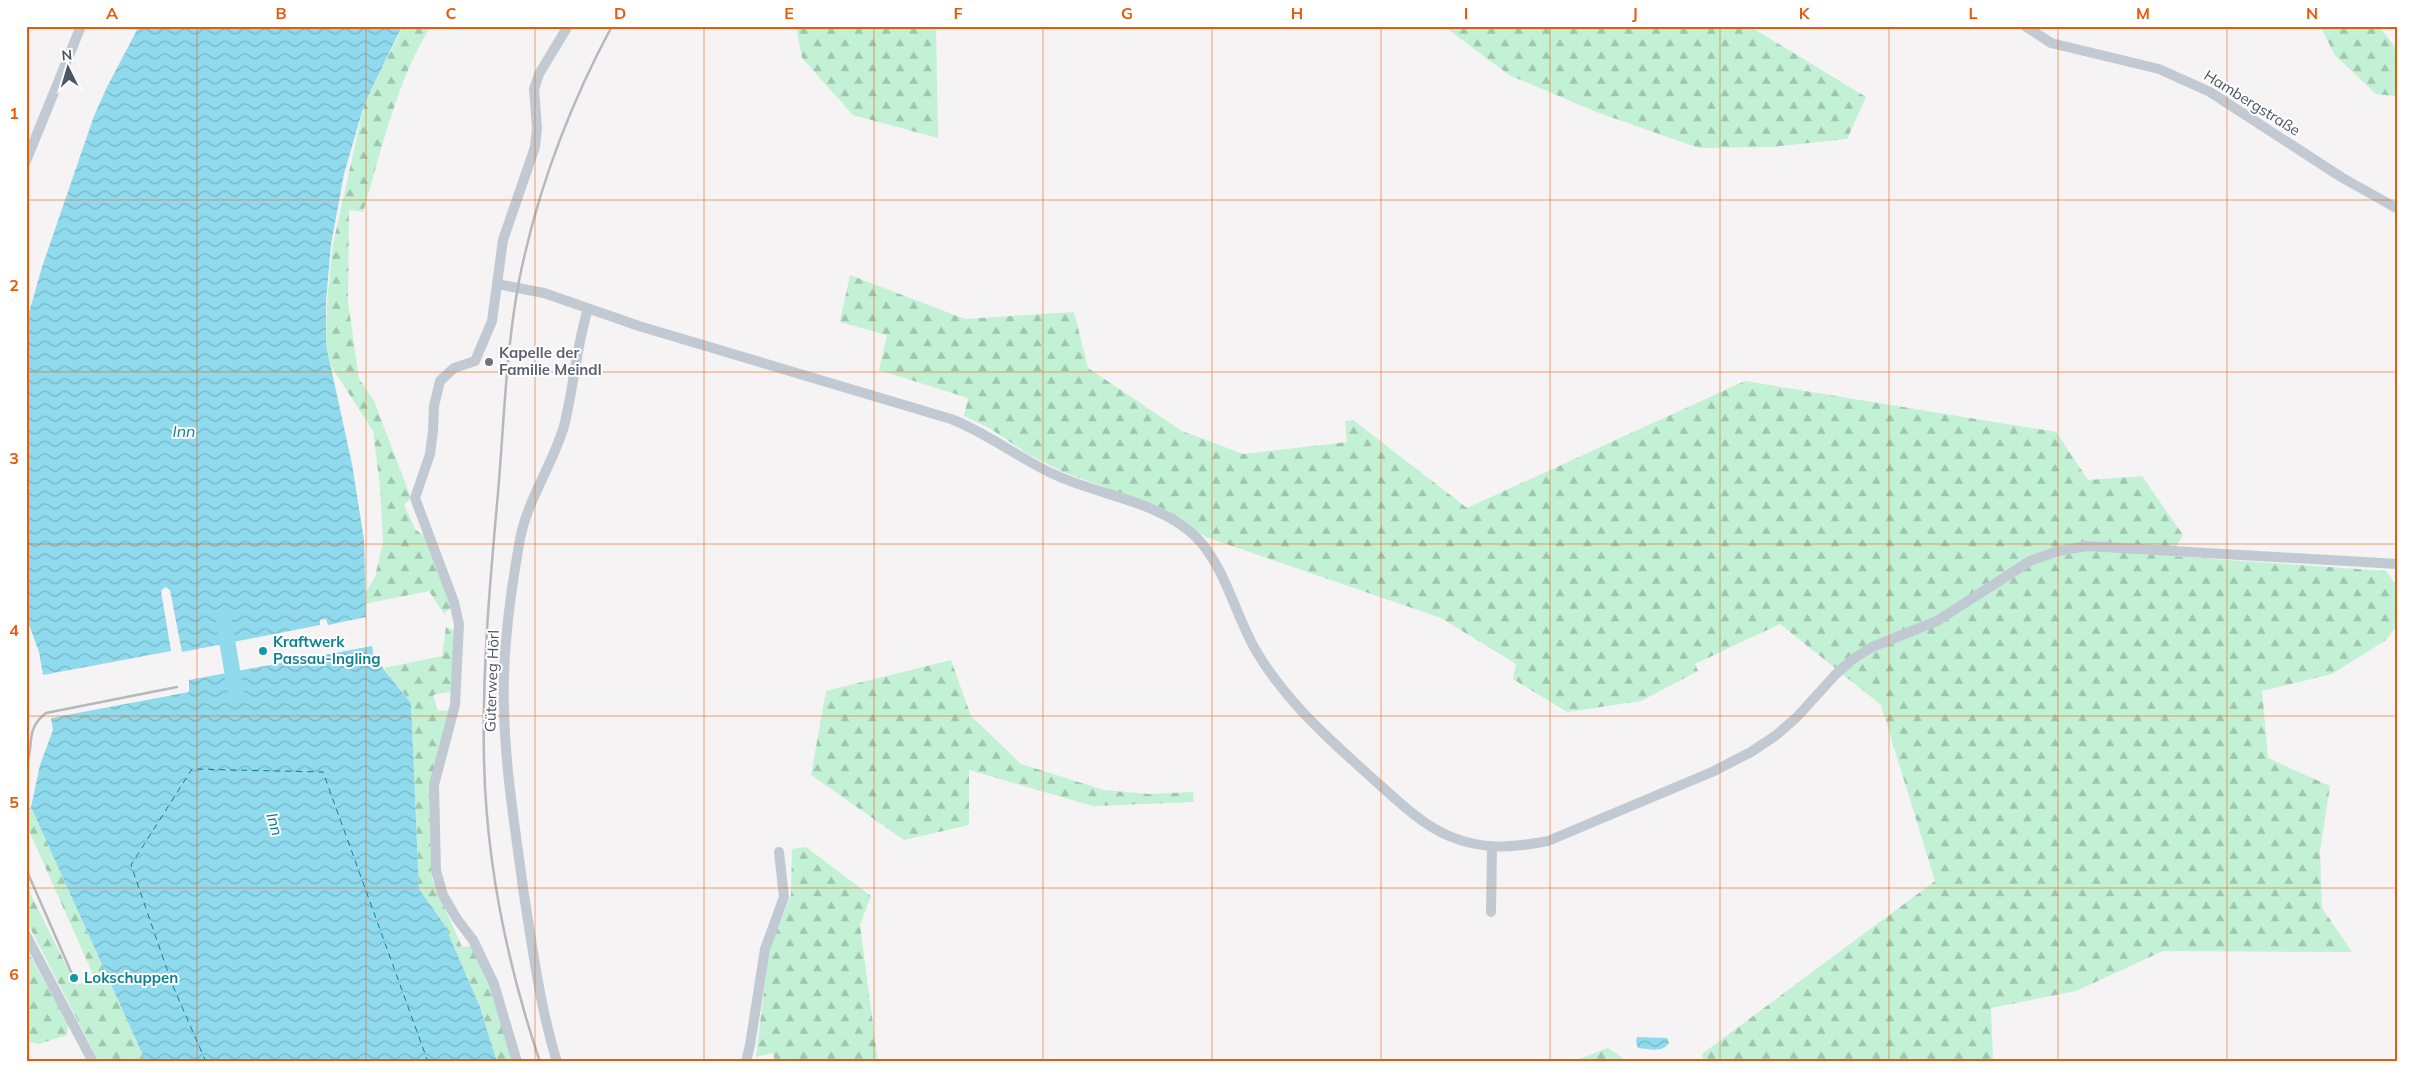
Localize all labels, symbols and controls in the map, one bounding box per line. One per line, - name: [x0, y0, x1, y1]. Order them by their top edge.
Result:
- text: A: [106, 3, 118, 23]
- text: B: [275, 3, 287, 23]
- text: C: [446, 3, 457, 23]
- text: D: [614, 3, 626, 23]
- text: E: [784, 3, 794, 23]
- text: F: [953, 3, 963, 23]
- text: G: [1121, 3, 1133, 23]
- text: H: [1291, 3, 1303, 23]
- text: I: [1464, 3, 1468, 23]
- text: J: [1632, 3, 1638, 23]
- text: K: [1799, 3, 1811, 23]
- text: L: [1969, 3, 1978, 23]
- text: M: [2136, 3, 2150, 23]
- text: N: [2306, 3, 2318, 23]
- north arrow: [42, 42, 92, 92]
- text: N: [61, 46, 73, 64]
- street label: Hambergstraße: [2201, 65, 2304, 140]
- text: 1: [9, 103, 19, 123]
- text: 2: [9, 275, 19, 295]
- place label: Kapelle der Familie Meindl: [499, 343, 602, 379]
- marker: Kapelle der Familie Meindl: [483, 356, 495, 368]
- water label: Inn: [173, 421, 195, 441]
- text: 3: [9, 448, 19, 468]
- text: 4: [9, 620, 19, 640]
- street label: Güterweg Hörl: [480, 630, 503, 732]
- place label: Kraftwerk Passau-Ingling: [273, 632, 381, 668]
- marker: Kraftwerk Passau-Ingling: [257, 645, 269, 657]
- text: 5: [9, 792, 19, 812]
- water label: Inn: [262, 810, 288, 838]
- text: 6: [9, 964, 19, 984]
- place label: Lokschuppen: [84, 968, 178, 987]
- marker: Lokschuppen: [68, 972, 80, 984]

